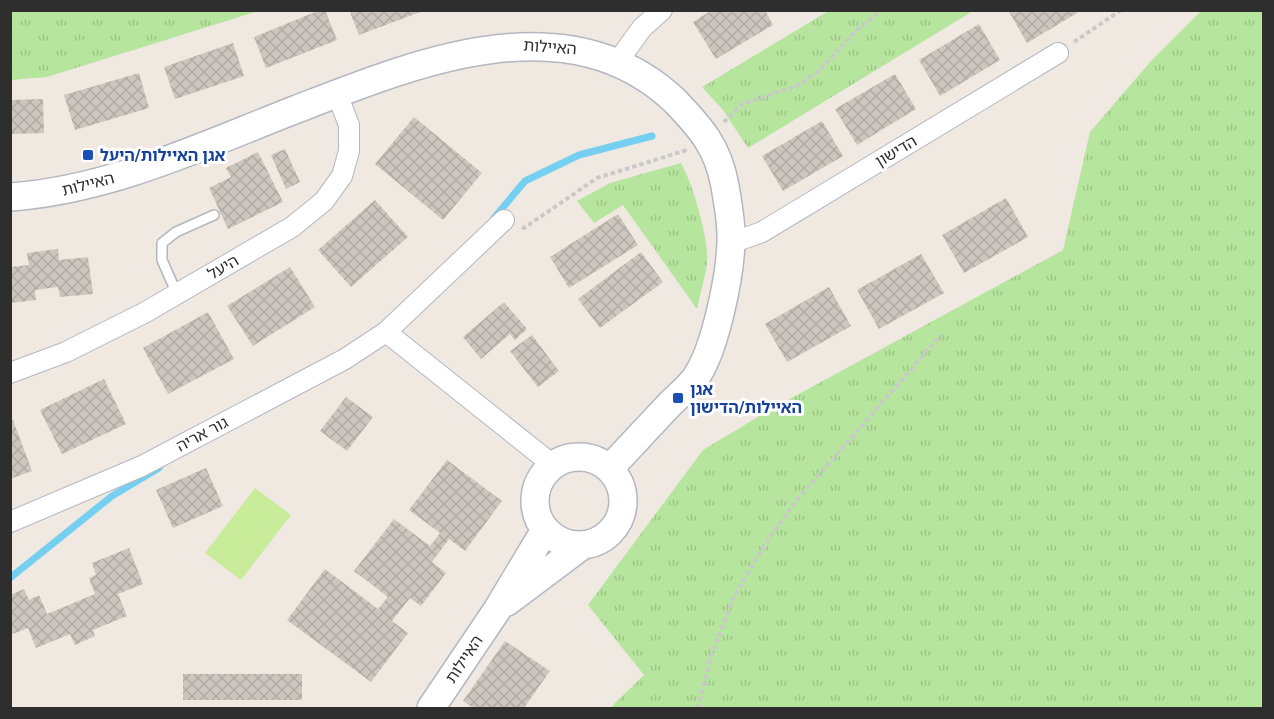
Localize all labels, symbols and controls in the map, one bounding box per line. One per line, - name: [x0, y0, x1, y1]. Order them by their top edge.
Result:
- street label: האיילות: [523, 36, 577, 58]
- street label: הדישון: [872, 131, 920, 171]
- place label: אגן האיילות/היעל: [100, 146, 226, 165]
- marker: אגן האיילות/היעל: [81, 148, 95, 162]
- street label: האיילות: [60, 168, 116, 200]
- street label: היעל: [204, 251, 242, 283]
- place label: אגן האיילות/הדישון: [690, 380, 802, 417]
- marker: אגן האיילות/הדישון: [671, 391, 685, 405]
- street label: גור אריה: [173, 412, 231, 456]
- street label: האיילות: [441, 632, 487, 686]

